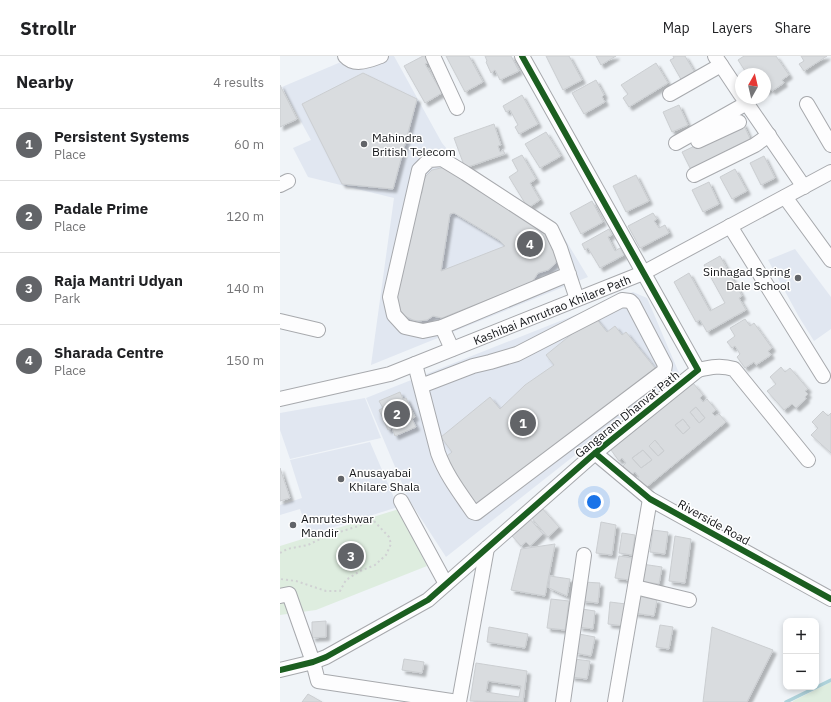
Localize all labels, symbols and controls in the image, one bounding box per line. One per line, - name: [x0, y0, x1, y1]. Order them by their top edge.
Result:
- text: Strollr: [20, 16, 76, 40]
- text: Map: [663, 19, 690, 37]
- text: Layers: [712, 19, 753, 37]
- text: Share: [775, 19, 811, 37]
- north arrow: [735, 68, 771, 104]
- text: Nearby: [16, 71, 74, 93]
- text: 4 results: [213, 74, 264, 91]
- text: Persistent Systems: [54, 127, 189, 146]
- place label: Mahindra British Telecom: [372, 130, 456, 159]
- text: 1: [25, 136, 33, 153]
- text: 60 m: [234, 136, 264, 153]
- marker: Mahindra British Telecom: [359, 139, 369, 149]
- text: Place: [54, 146, 86, 163]
- text: Padale Prime: [54, 199, 148, 218]
- text: 2: [25, 208, 33, 225]
- text: 120 m: [226, 208, 264, 225]
- text: Place: [54, 218, 86, 235]
- pin: 4: [517, 229, 543, 259]
- place label: Sinhagad Spring Dale School: [703, 264, 791, 293]
- text: Raja Mantri Udyan: [54, 271, 183, 290]
- street label: Kashibai Amrutrao Khilare Path: [471, 271, 633, 348]
- marker: Sinhagad Spring Dale School: [793, 273, 803, 283]
- text: 3: [25, 280, 33, 297]
- text: 140 m: [226, 280, 264, 297]
- text: Park: [54, 290, 80, 307]
- text: Sharada Centre: [54, 343, 164, 362]
- text: 4: [25, 352, 33, 369]
- text: 150 m: [226, 352, 264, 369]
- text: Place: [54, 362, 86, 379]
- street label: Gangaram Dhanvat Path: [572, 367, 682, 461]
- pin: 2: [384, 399, 410, 429]
- pin: 1: [510, 408, 536, 438]
- place label: Anusayabai Khilare Shala: [349, 465, 420, 494]
- marker: Anusayabai Khilare Shala: [336, 474, 346, 484]
- your location: [584, 492, 604, 512]
- street label: Riverside Road: [675, 496, 753, 548]
- place label: Amruteshwar Mandir: [301, 511, 374, 540]
- marker: Amruteshwar Mandir: [288, 520, 298, 530]
- pin: 3: [338, 541, 364, 571]
- map controls: [783, 618, 819, 690]
- button: +: [783, 618, 819, 654]
- button: −: [783, 654, 819, 690]

